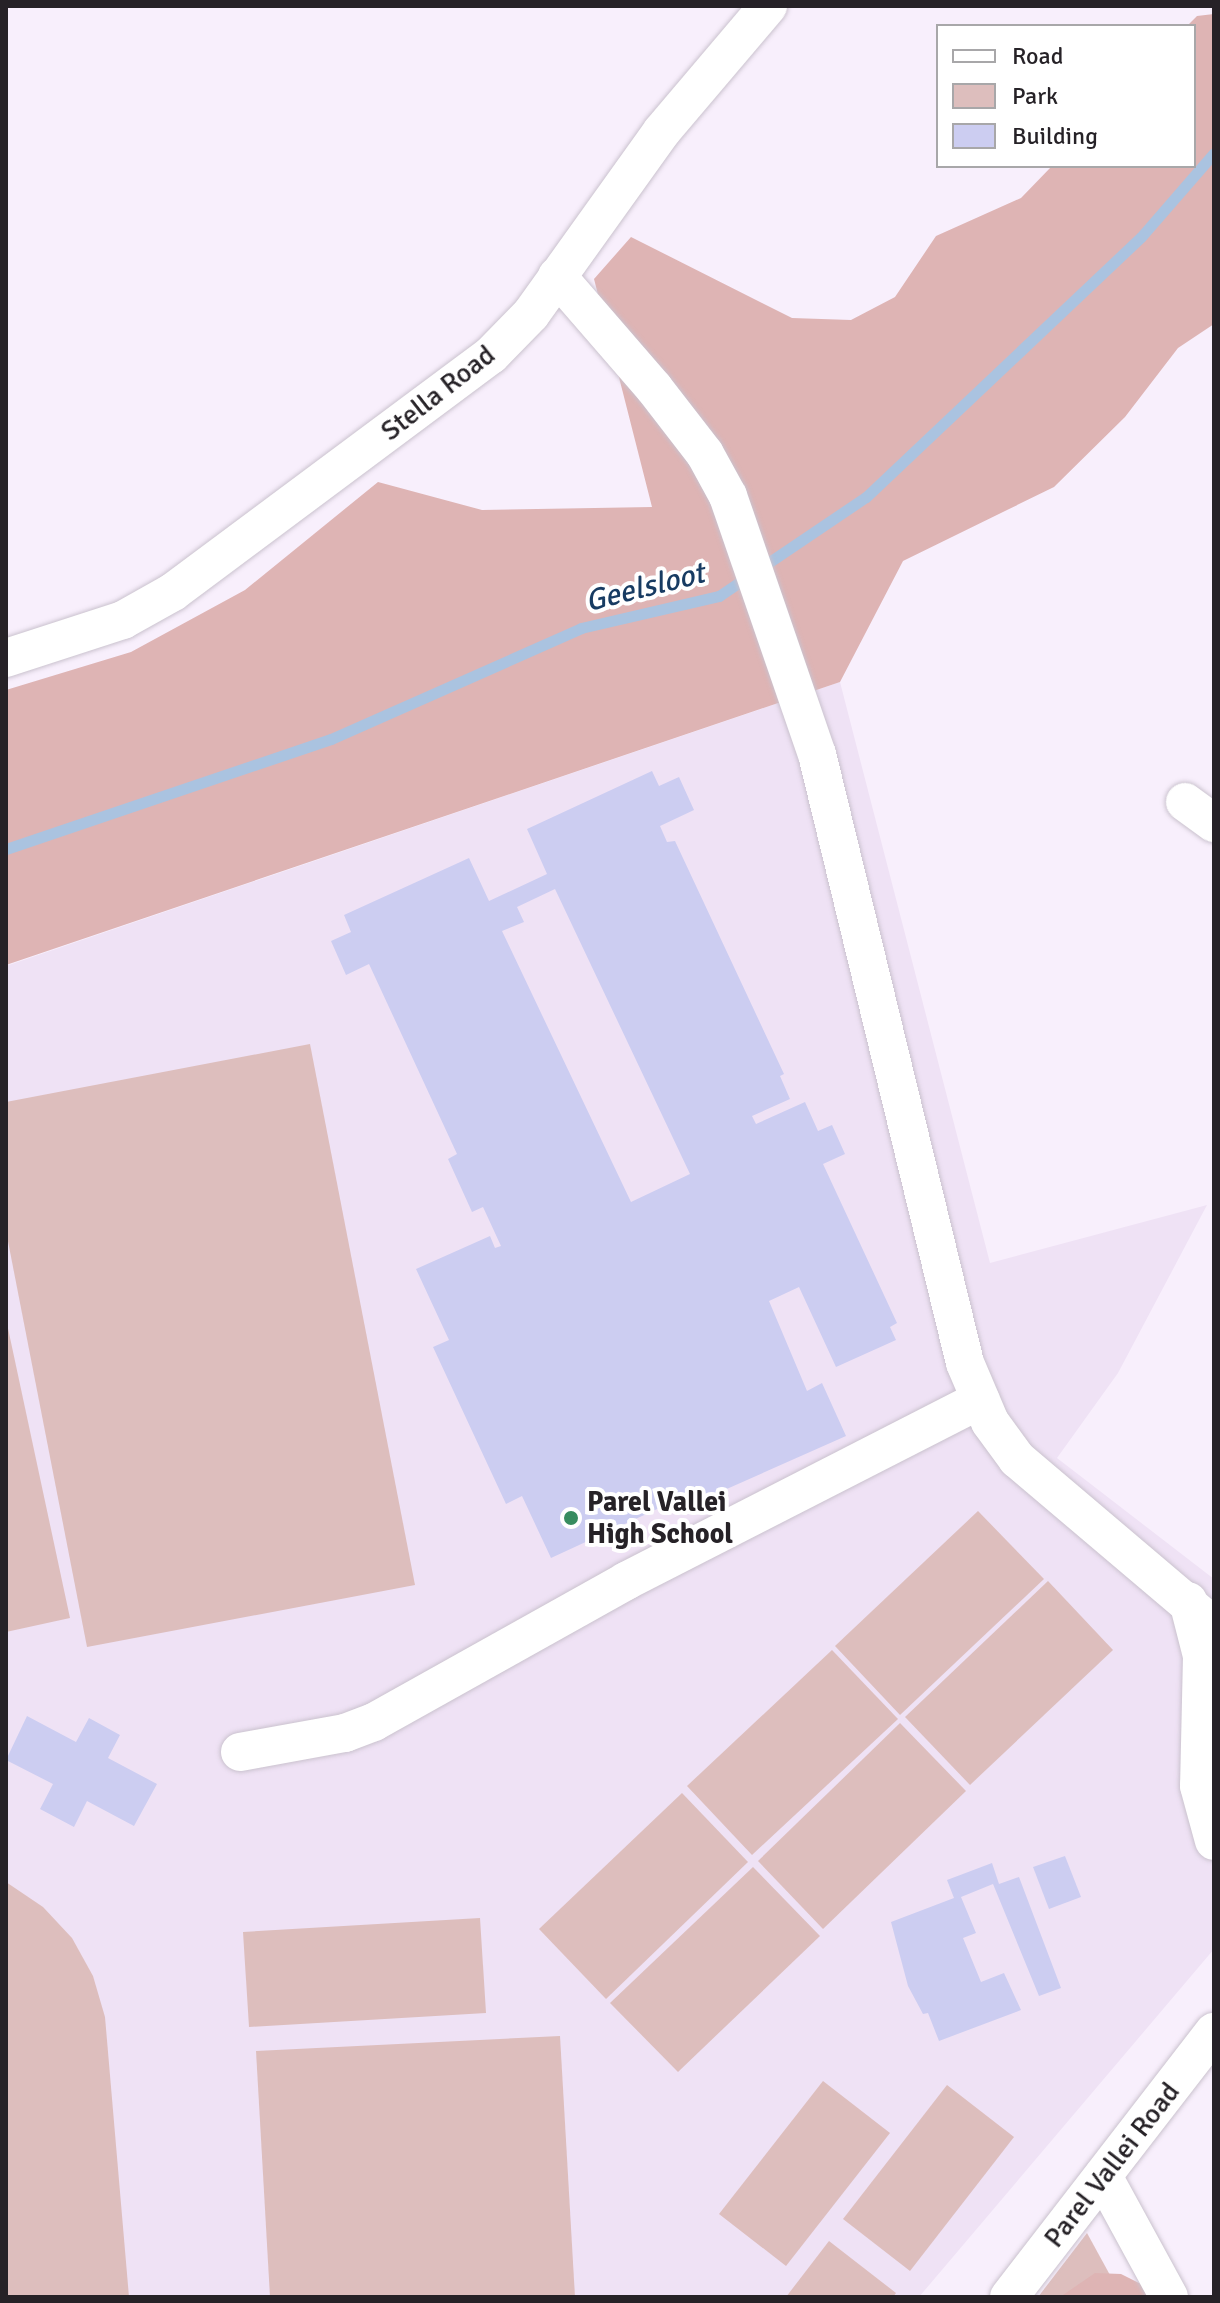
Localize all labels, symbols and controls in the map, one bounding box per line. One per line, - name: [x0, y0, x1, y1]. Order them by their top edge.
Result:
- legend: [936, 24, 1196, 168]
- text: Road: [1012, 41, 1063, 71]
- text: Park: [1012, 81, 1058, 111]
- text: Building: [1012, 121, 1098, 151]
- street label: Stella Road: [374, 338, 502, 448]
- water label: Geelsloot: [582, 556, 708, 620]
- place label: Parel Vallei High School: [587, 1485, 733, 1551]
- marker: Parel Vallei High School: [562, 1509, 580, 1527]
- street label: Parel Vallei Road: [1037, 2076, 1187, 2254]

